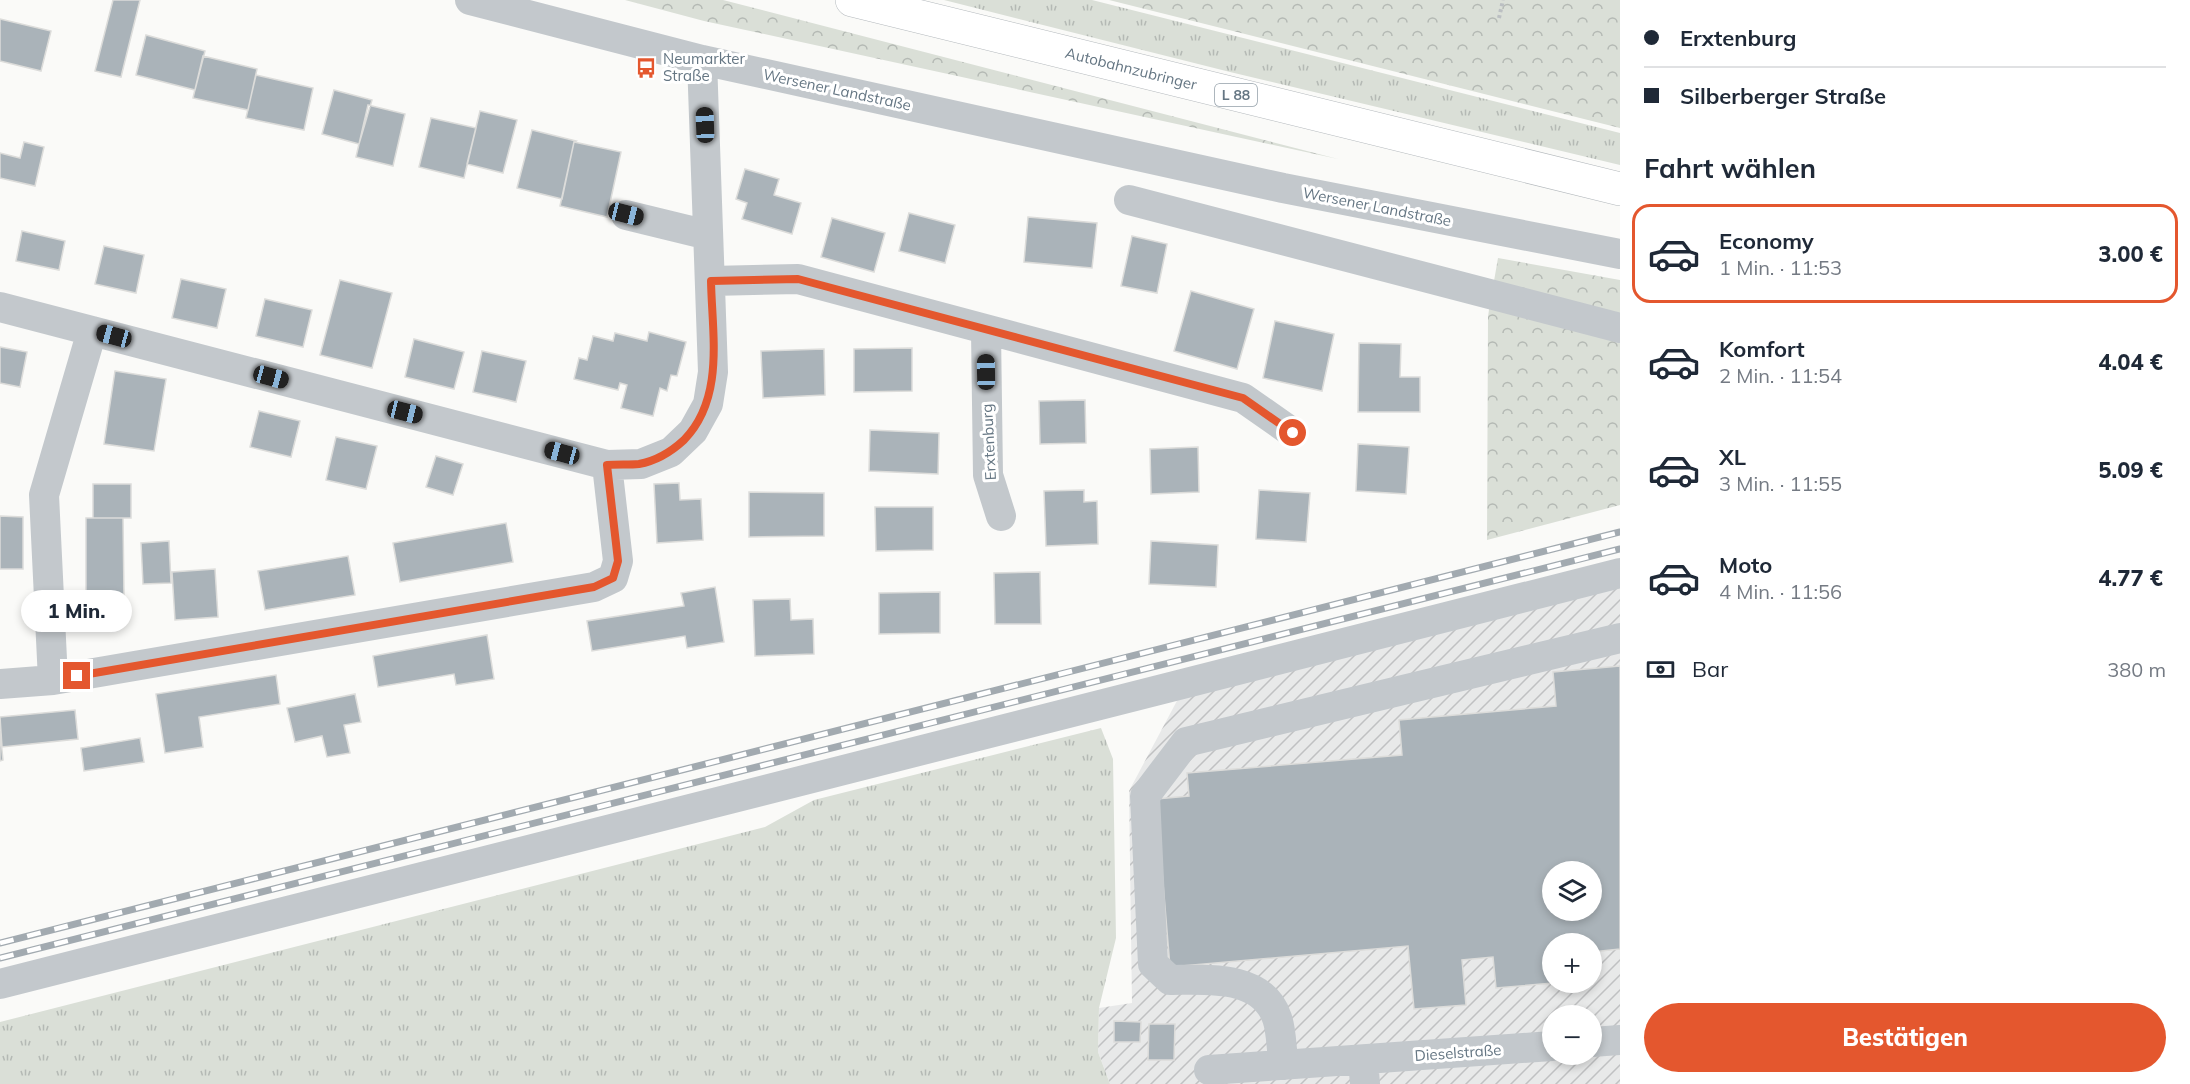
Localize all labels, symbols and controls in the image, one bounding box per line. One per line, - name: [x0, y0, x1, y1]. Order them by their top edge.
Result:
- text: Erxtenburg: [1680, 24, 1796, 52]
- street label: Autobahnzubringer: [1063, 43, 1199, 94]
- place label: Neumarkter Straße: [663, 49, 746, 85]
- bus stop icon: Neumarkter Straße: [634, 56, 658, 80]
- street label: Wersener Landstraße: [761, 65, 913, 114]
- text: Silberberger Straße: [1680, 82, 1886, 110]
- road number: L 88: [1215, 84, 1257, 106]
- car: [695, 107, 715, 143]
- text: Fahrt wählen: [1644, 151, 1816, 185]
- street label: Wersener Landstraße: [1301, 183, 1453, 230]
- car: [606, 201, 646, 227]
- icon: car: [1647, 227, 1701, 281]
- text: Economy: [1719, 227, 1814, 255]
- text: 3.00 €: [2098, 240, 2163, 268]
- text: 1 Min. · 11:53: [1719, 255, 1842, 280]
- car: [94, 323, 134, 349]
- icon: car: [1647, 335, 1701, 389]
- text: Komfort: [1719, 335, 1805, 363]
- text: 4.04 €: [2098, 348, 2163, 376]
- car: [977, 354, 995, 390]
- text: 2 Min. · 11:54: [1719, 363, 1842, 388]
- car: [251, 364, 291, 390]
- car: [385, 399, 425, 425]
- street label: Erxtenburg: [977, 403, 1000, 481]
- route start: [1279, 419, 1306, 446]
- car: [542, 440, 582, 466]
- icon: car: [1647, 443, 1701, 497]
- text: XL: [1719, 443, 1746, 471]
- text: 5.09 €: [2098, 456, 2163, 484]
- text: 3 Min. · 11:55: [1719, 471, 1842, 496]
- icon: car: [1647, 551, 1701, 605]
- text: Moto: [1719, 551, 1772, 579]
- text: 4.77 €: [2098, 564, 2163, 592]
- text: 4 Min. · 11:56: [1719, 579, 1842, 604]
- callout: 1 Min.: [22, 589, 132, 631]
- text: 1 Min.: [47, 598, 106, 623]
- icon: cash: [1644, 653, 1677, 686]
- text: Bar: [1692, 655, 1728, 683]
- text: 380 m: [2107, 657, 2166, 682]
- route end: [63, 662, 90, 689]
- map controls: [1542, 861, 1602, 1065]
- button: layers: [1542, 861, 1602, 921]
- button: +: [1542, 933, 1602, 993]
- button: Bestätigen: [1644, 1003, 2166, 1072]
- button: −: [1542, 1005, 1602, 1065]
- street label: Dieselstraße: [1414, 1040, 1502, 1065]

